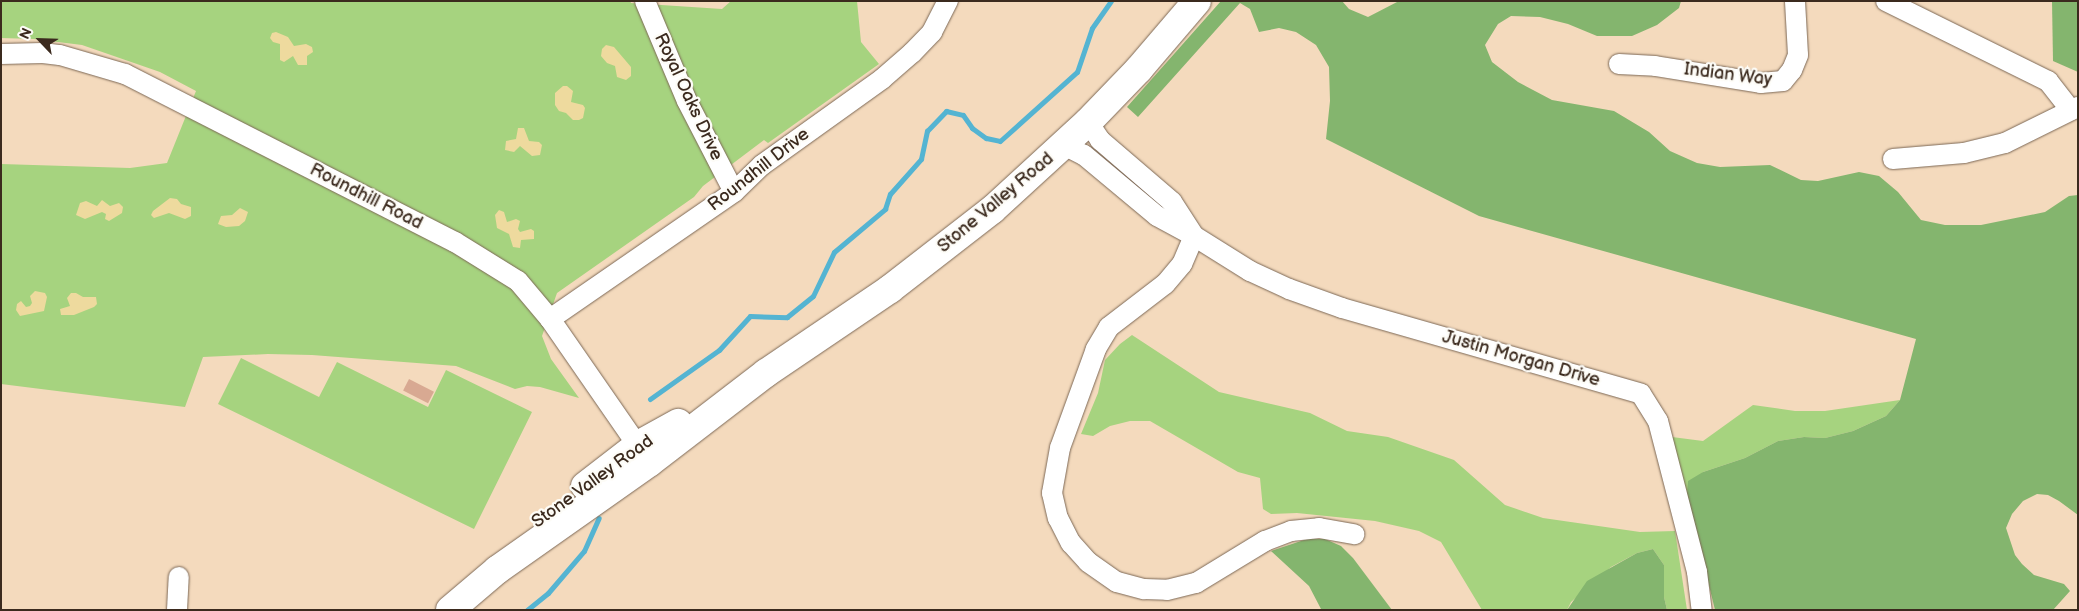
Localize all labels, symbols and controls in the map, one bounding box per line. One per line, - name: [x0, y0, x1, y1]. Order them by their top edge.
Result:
- north arrow: [15, 15, 65, 65]
- text: N: [16, 25, 36, 42]
- street label: Royal Oaks Drive: [649, 30, 727, 164]
- street label: Indian Way: [1682, 59, 1774, 91]
- street label: Roundhill Drive: [704, 124, 814, 216]
- street label: Stone Valley Road: [933, 148, 1059, 258]
- street label: Roundhill Road: [306, 159, 426, 235]
- street label: Justin Morgan Drive: [1440, 326, 1602, 392]
- street label: Stone Valley Road: [527, 430, 659, 534]

